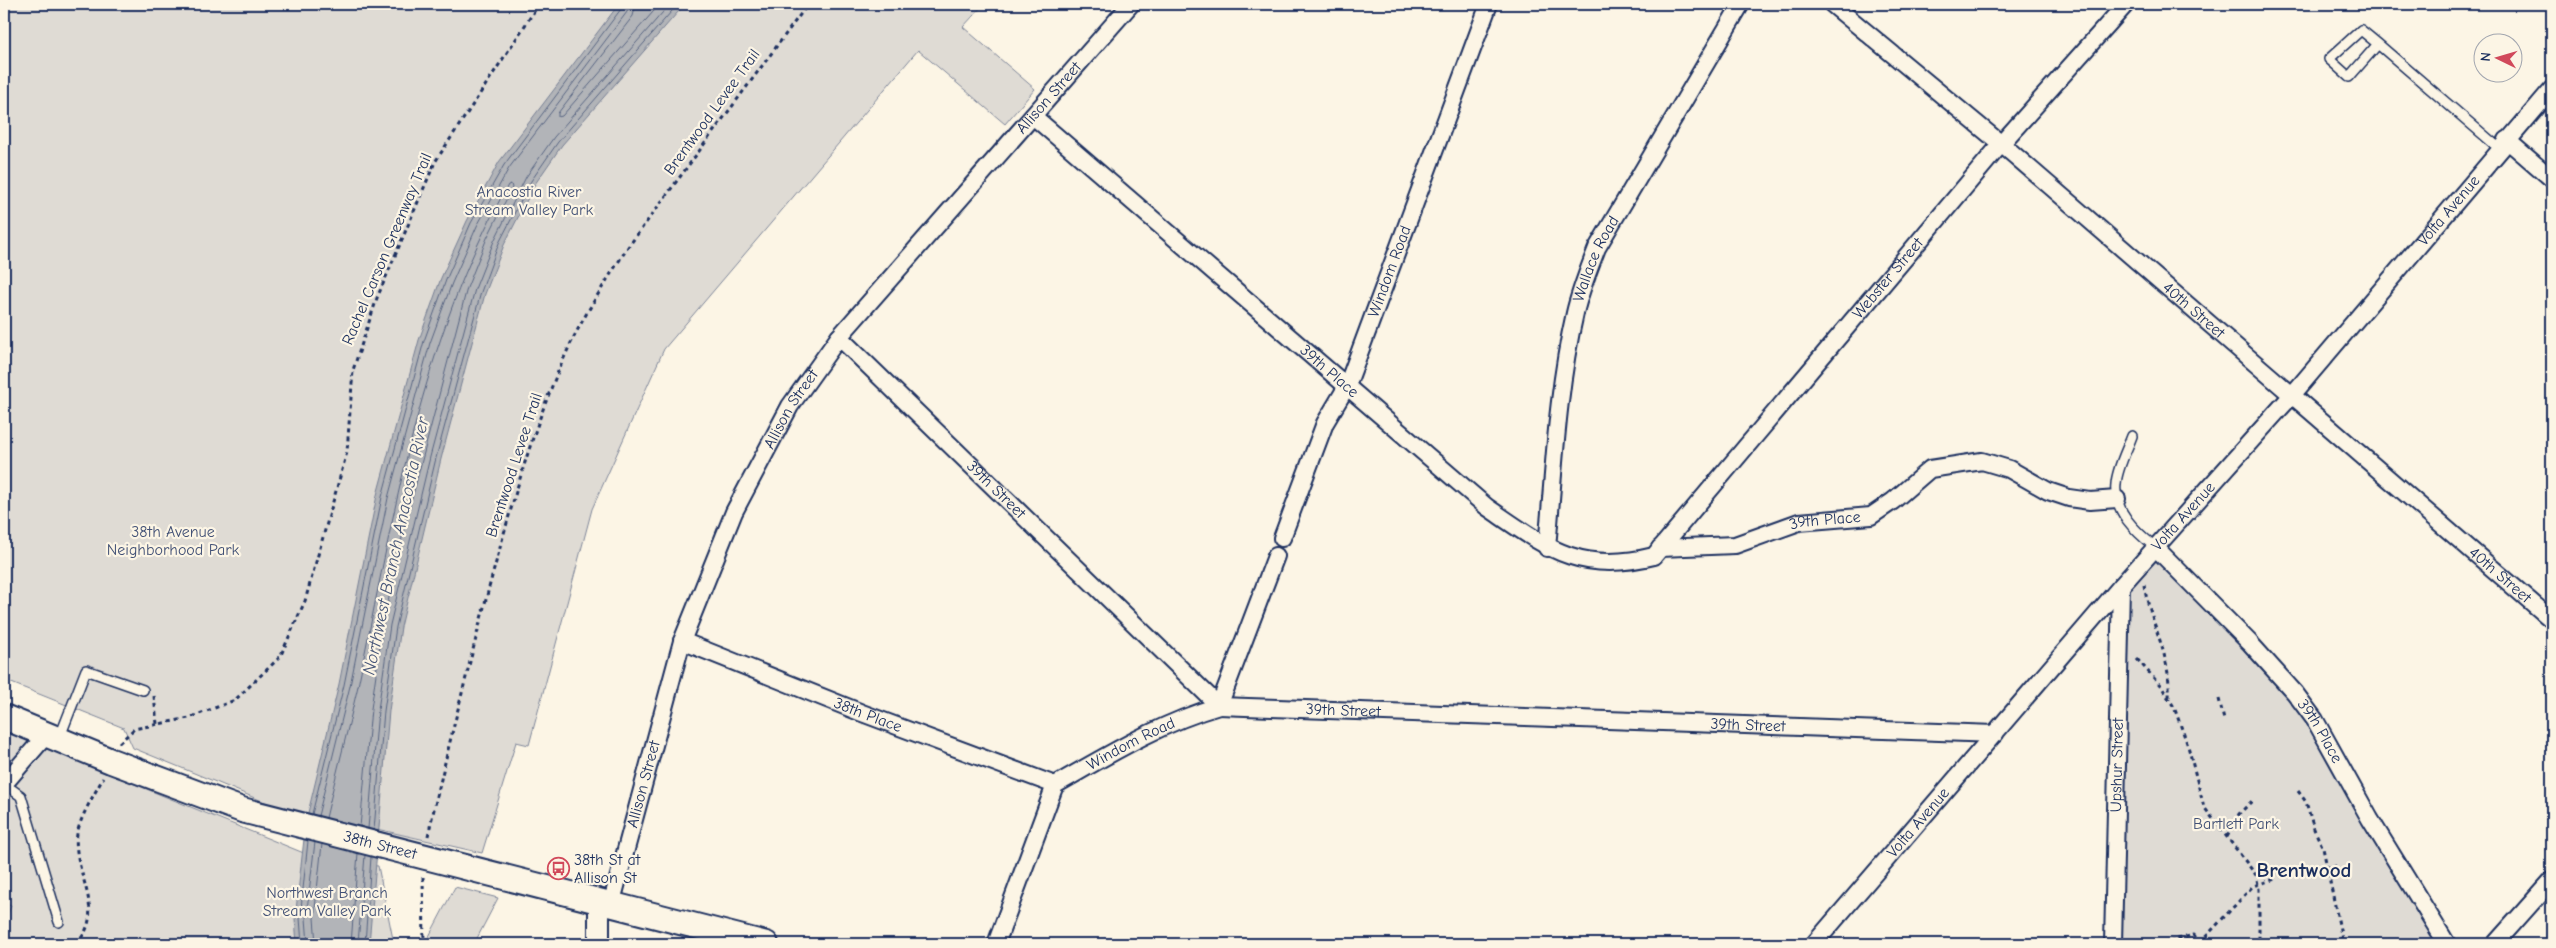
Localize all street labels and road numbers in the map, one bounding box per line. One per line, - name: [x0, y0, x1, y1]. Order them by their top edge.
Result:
- street label: Brentwood Levee Trail: [660, 46, 764, 178]
- street label: Allison Street: [1012, 58, 1085, 137]
- street label: Rachel Carson Greenway Trail: [338, 150, 436, 348]
- street label: Volta Avenue: [2414, 172, 2483, 249]
- street label: Wallace Road: [1569, 213, 1623, 304]
- street label: Windom Road: [1364, 223, 1415, 320]
- street label: Webster Street: [1849, 234, 1927, 322]
- street label: 40th Street: [2159, 278, 2229, 342]
- street label: 39th Place: [1296, 341, 1362, 401]
- street label: Allison Street: [760, 366, 822, 452]
- street label: Brentwood Levee Trail: [482, 391, 546, 539]
- street label: 39th Street: [963, 457, 1030, 523]
- street label: Volta Avenue: [2148, 478, 2219, 555]
- street label: 39th Place: [1787, 508, 1861, 534]
- street label: 40th Street: [2465, 543, 2535, 607]
- street label: 38th Place: [831, 694, 904, 736]
- street label: 39th Place: [2294, 696, 2346, 766]
- street label: 39th Street: [1305, 700, 1382, 721]
- street label: Windom Road: [1084, 714, 1178, 774]
- street label: 39th Street: [1710, 715, 1786, 735]
- street label: Upshur Street: [2107, 717, 2127, 813]
- street label: Allison Street: [623, 738, 664, 830]
- street label: Volta Avenue: [1883, 784, 1953, 861]
- street label: 38th Street: [341, 827, 419, 863]

